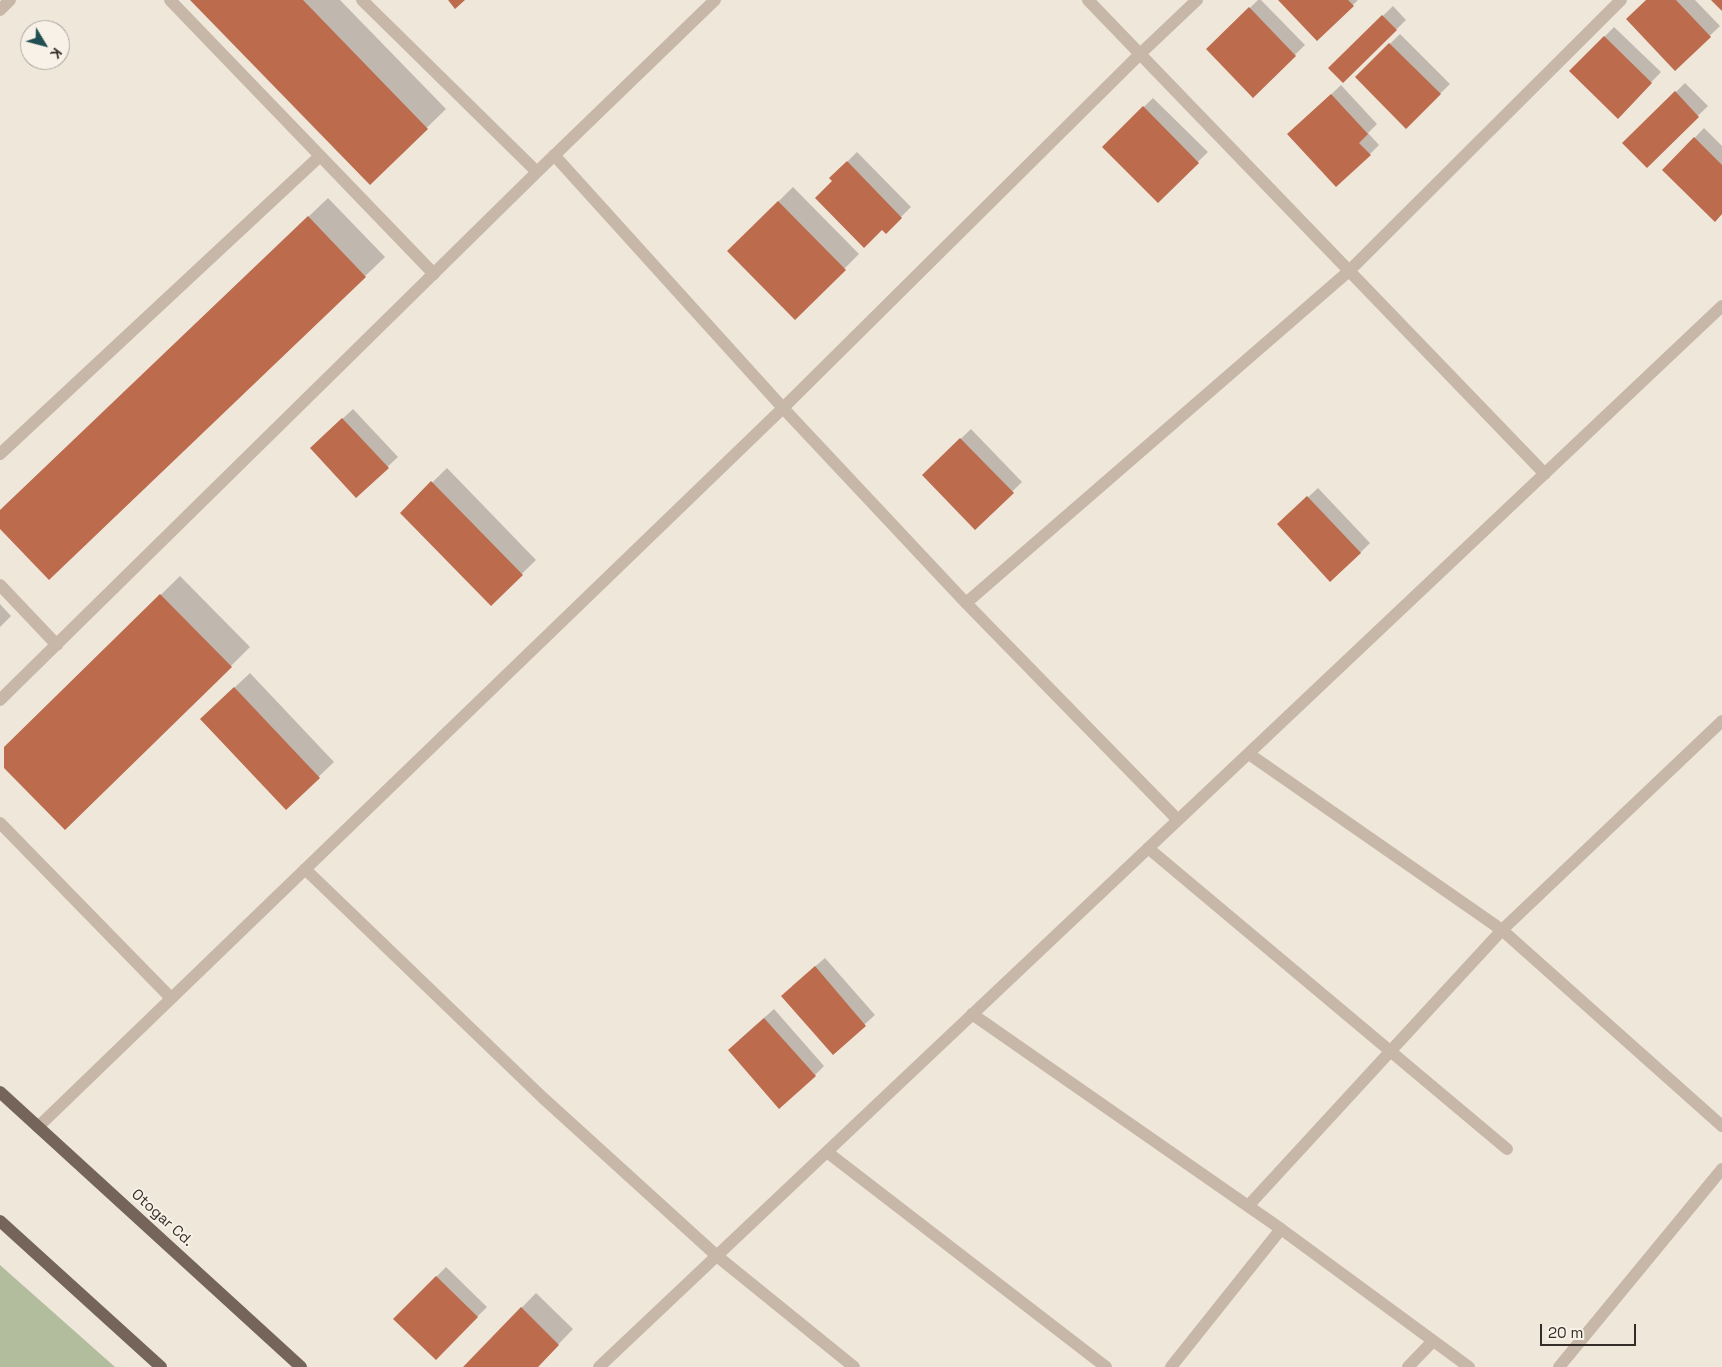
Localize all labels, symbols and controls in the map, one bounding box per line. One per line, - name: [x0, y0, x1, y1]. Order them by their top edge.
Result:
- north arrow: [20, 20, 70, 70]
- text: K: [46, 45, 66, 62]
- street label: Otogar Cd.: [127, 1186, 197, 1250]
- scale bar: [1542, 1314, 1638, 1346]
- text: 20 m: [1548, 1323, 1583, 1342]

